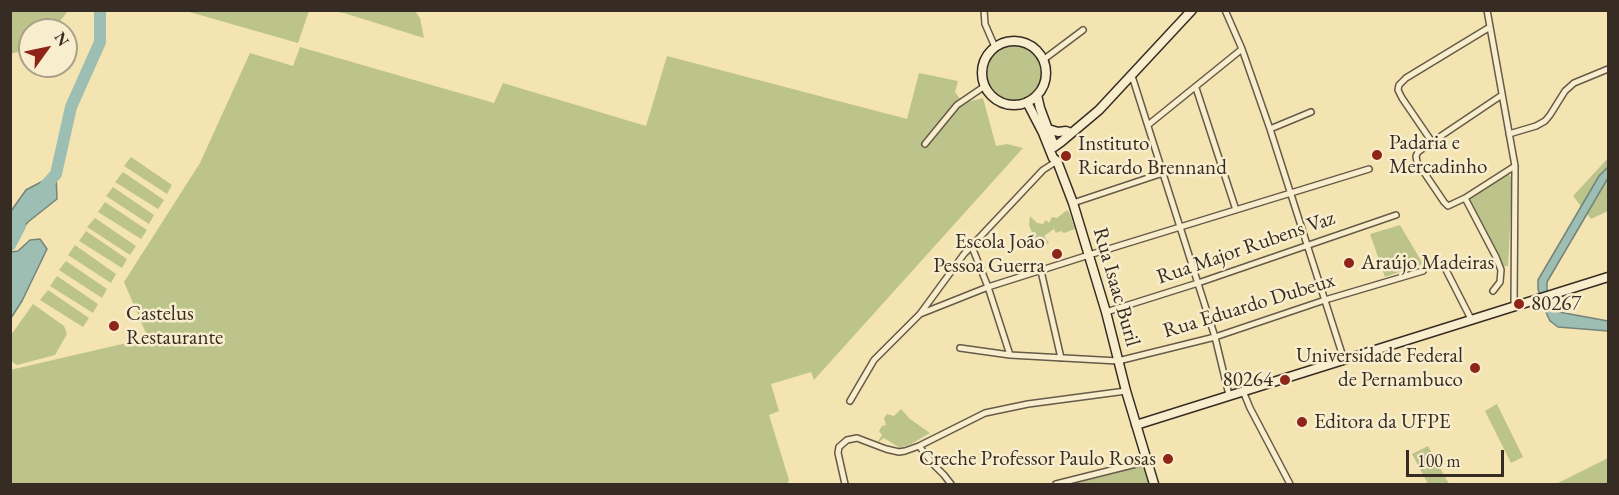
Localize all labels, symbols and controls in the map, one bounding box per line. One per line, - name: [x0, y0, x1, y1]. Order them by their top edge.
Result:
- north arrow: [18, 18, 78, 78]
- text: N: [50, 28, 74, 50]
- place label: Padaria e Mercadinho: [1389, 130, 1487, 180]
- place label: Instituto Ricardo Brennand: [1078, 131, 1227, 181]
- marker: Padaria e Mercadinho: [1370, 148, 1384, 162]
- marker: Instituto Ricardo Brennand: [1059, 149, 1073, 163]
- street label: Rua Major Rubens Vaz: [1154, 206, 1338, 290]
- street label: Rua Isaac Buril: [1087, 225, 1145, 349]
- place label: Escola João Pessoa Guerra: [933, 229, 1045, 279]
- marker: Escola João Pessoa Guerra: [1050, 247, 1064, 261]
- place label: Araújo Madeiras: [1361, 250, 1494, 276]
- marker: Araújo Madeiras: [1342, 256, 1356, 270]
- street label: Rua Eduardo Dubeux: [1160, 268, 1338, 344]
- place label: 80267: [1531, 291, 1581, 317]
- marker: 80267: [1512, 297, 1526, 311]
- place label: Castelus Restaurante: [126, 301, 223, 351]
- marker: Castelus Restaurante: [107, 319, 121, 333]
- place label: Universidade Federal de Pernambuco: [1296, 343, 1463, 393]
- marker: Universidade Federal de Pernambuco: [1468, 361, 1482, 375]
- place label: 80264: [1223, 367, 1273, 393]
- marker: 80264: [1278, 373, 1292, 387]
- place label: Editora da UFPE: [1314, 409, 1451, 435]
- marker: Editora da UFPE: [1295, 415, 1309, 429]
- scale bar: [1409, 438, 1506, 476]
- place label: Creche Professor Paulo Rosas: [919, 446, 1156, 472]
- text: 100 m: [1417, 449, 1461, 472]
- marker: Creche Professor Paulo Rosas: [1161, 452, 1175, 466]

